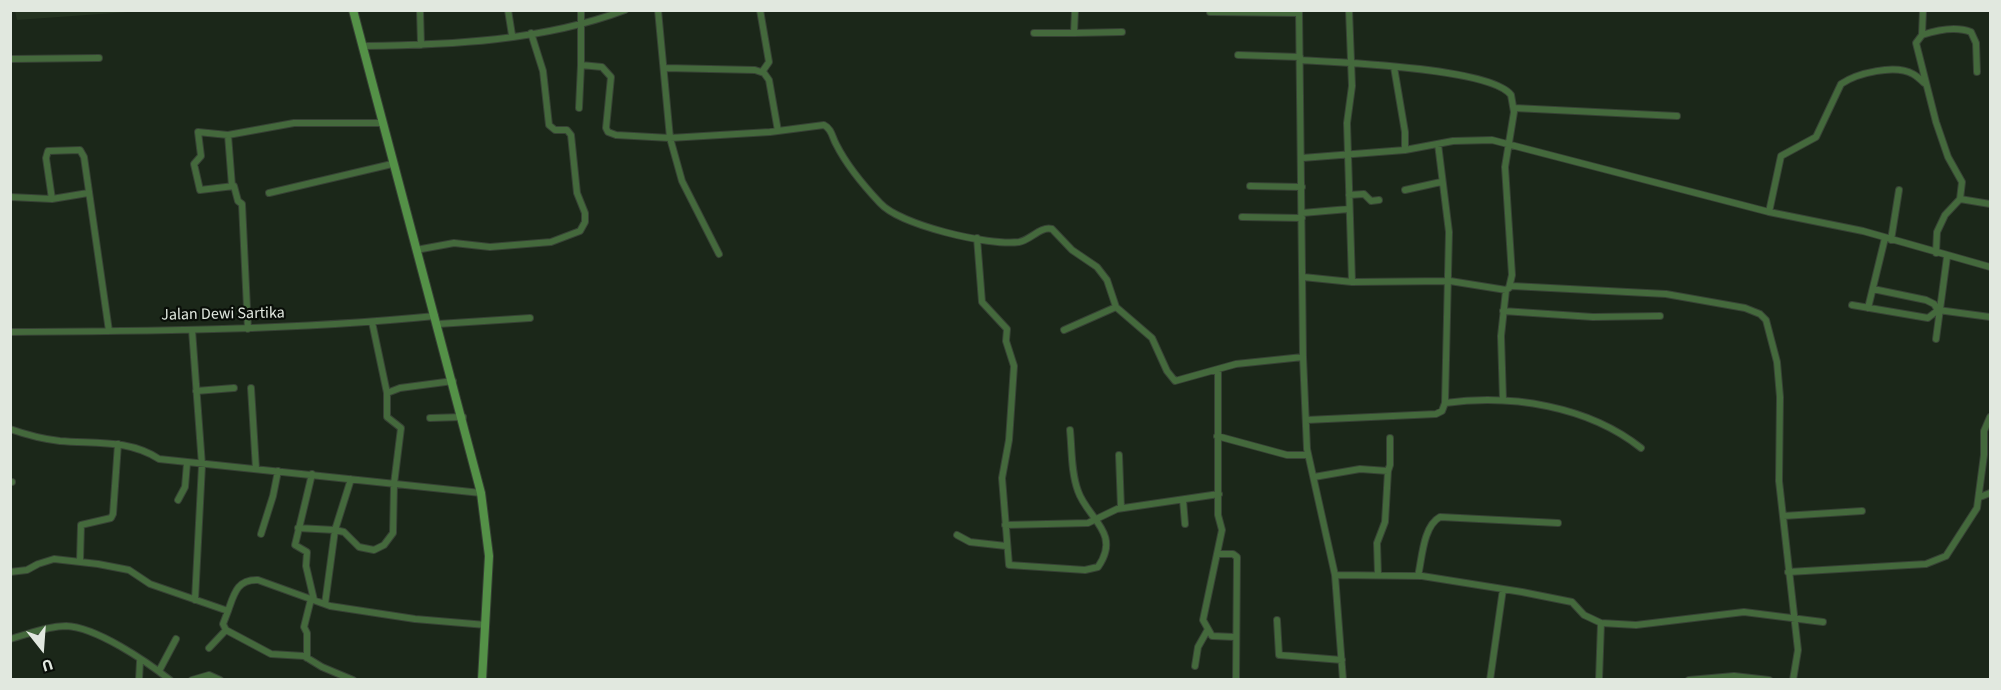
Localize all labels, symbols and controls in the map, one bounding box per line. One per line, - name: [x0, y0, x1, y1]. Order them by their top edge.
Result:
- street label: Jalan Dewi Sartika: [161, 304, 285, 326]
- north arrow: [12, 618, 72, 678]
- text: U: [39, 653, 56, 677]

